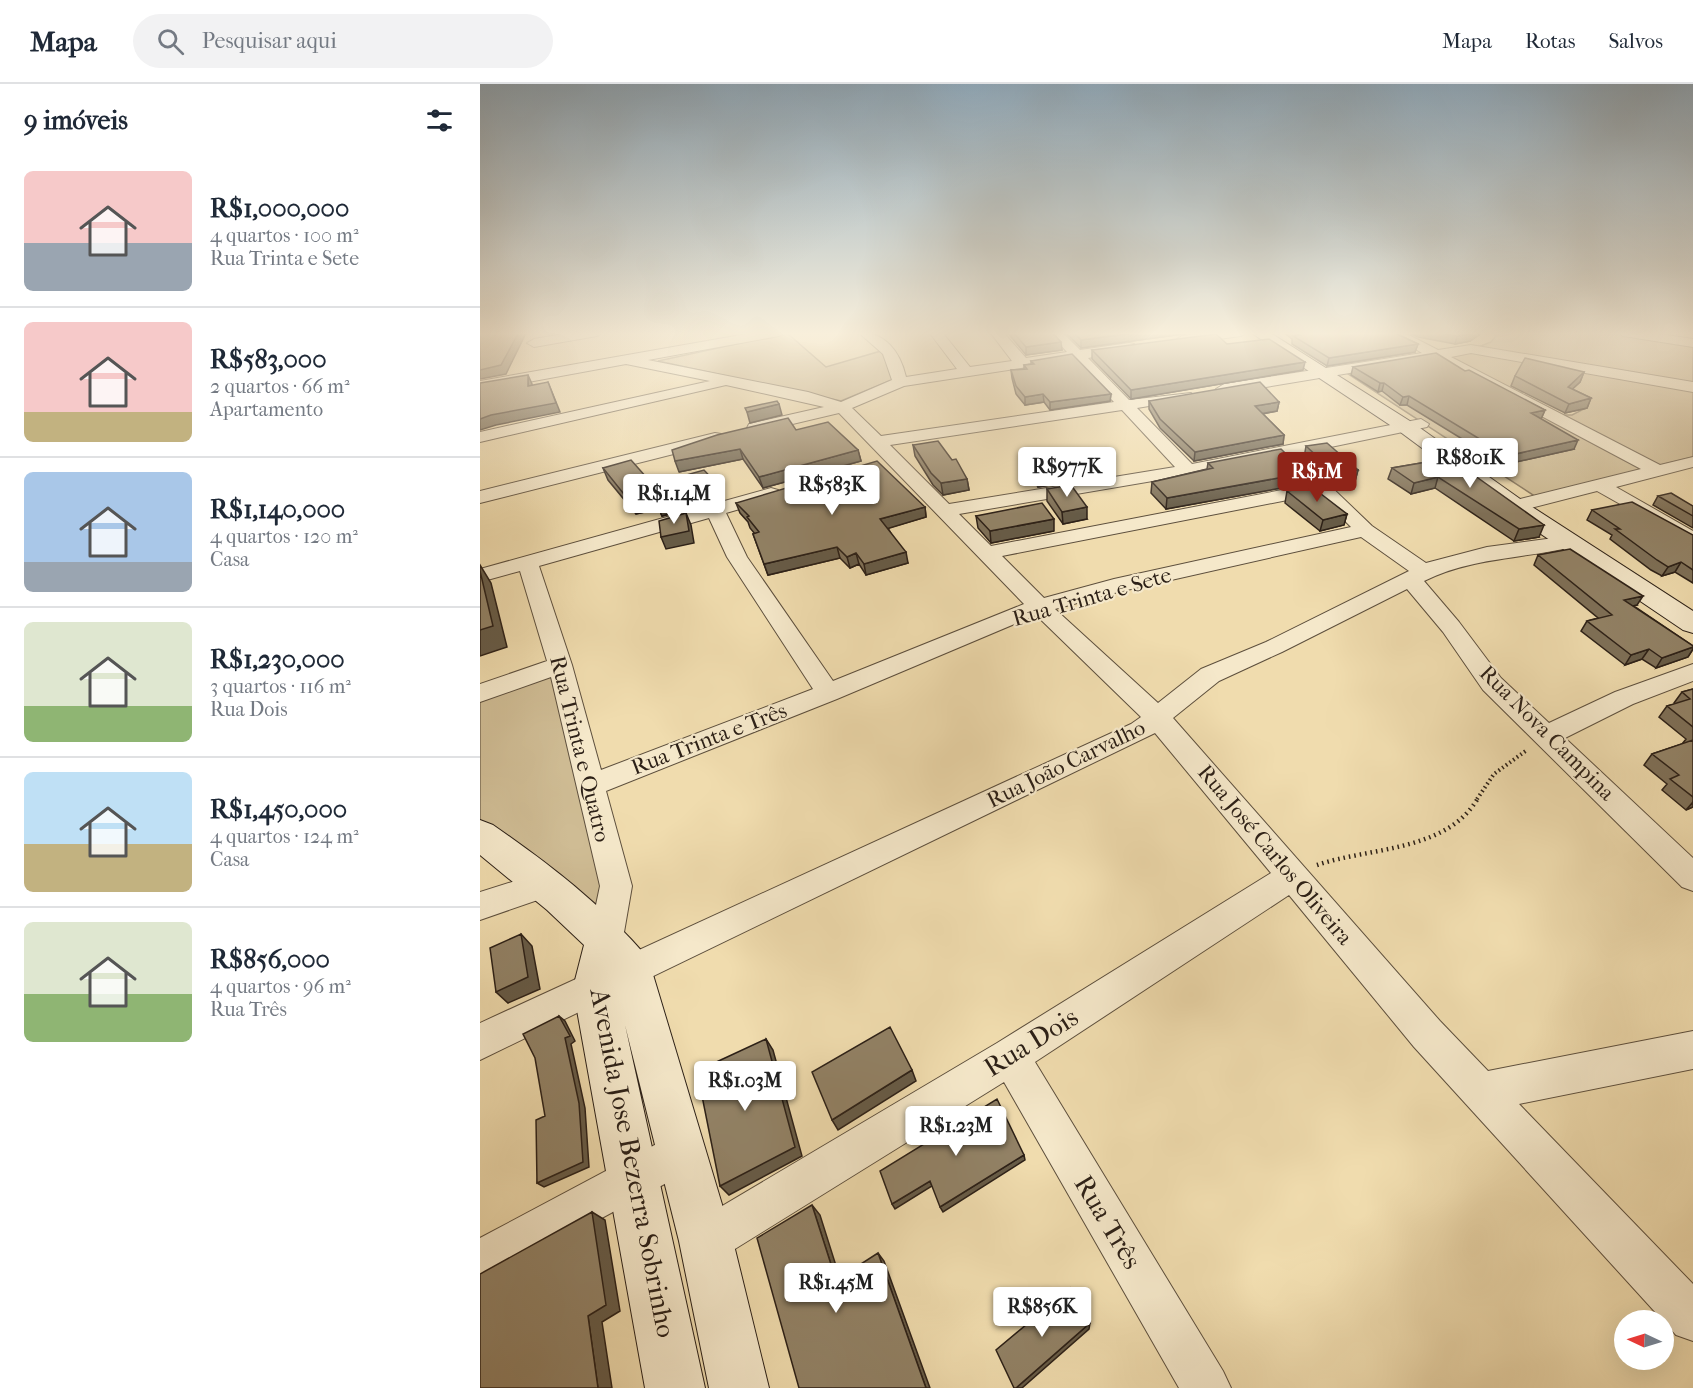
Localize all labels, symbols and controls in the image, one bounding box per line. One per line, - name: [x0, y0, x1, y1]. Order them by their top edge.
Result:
- search box: [133, 14, 553, 68]
- text: Mapa: [30, 25, 97, 58]
- icon: search: [154, 25, 187, 58]
- text: Pesquisar aqui: [202, 28, 337, 54]
- text: Mapa: [1442, 29, 1492, 53]
- text: Rotas: [1525, 29, 1575, 53]
- text: Salvos: [1608, 29, 1663, 53]
- icon: filters: [423, 104, 456, 137]
- text: 9 imóveis: [24, 105, 128, 136]
- text: R$1,000,000: [210, 193, 349, 224]
- icon: home: [72, 195, 144, 267]
- text: 4 quartos · 100 m²: [210, 224, 359, 247]
- text: Rua Trinta e Sete: [210, 247, 359, 270]
- text: R$583,000: [210, 344, 327, 375]
- icon: home: [72, 346, 144, 418]
- text: 2 quartos · 66 m²: [210, 375, 350, 398]
- text: Apartamento: [210, 398, 323, 421]
- pin: R$801K: [1421, 438, 1519, 489]
- text: R$801K: [1436, 446, 1504, 469]
- pin: R$977K: [1018, 447, 1116, 498]
- pin: R$1M: [1281, 452, 1353, 503]
- text: R$977K: [1032, 455, 1102, 478]
- text: R$1M: [1292, 460, 1342, 483]
- pin: R$583K: [783, 465, 881, 516]
- text: R$583K: [799, 473, 865, 496]
- pin: R$1.14M: [619, 474, 729, 525]
- text: R$1.14M: [637, 482, 711, 505]
- text: R$1,140,000: [210, 494, 345, 525]
- icon: home: [72, 496, 144, 568]
- text: 4 quartos · 120 m²: [210, 525, 358, 548]
- text: Casa: [210, 548, 249, 571]
- street label: Rua Trinta e Sete: [1010, 562, 1175, 632]
- text: R$1,230,000: [210, 644, 345, 675]
- icon: home: [72, 646, 144, 718]
- street label: Rua Trinta e Quatro: [544, 653, 616, 845]
- street label: Rua Nova Campina: [1474, 660, 1621, 807]
- text: 3 quartos · 116 m²: [210, 675, 351, 698]
- street label: Rua Trinta e Três: [627, 697, 791, 781]
- text: Rua Dois: [210, 698, 288, 721]
- street label: Rua João Carvalho: [983, 714, 1149, 814]
- street label: Rua José Carlos Oliveira: [1192, 760, 1358, 951]
- text: R$1,450,000: [210, 794, 347, 825]
- icon: home: [72, 796, 144, 868]
- text: 4 quartos · 124 m²: [210, 825, 359, 848]
- text: Casa: [210, 848, 249, 871]
- text: R$856,000: [210, 944, 330, 975]
- icon: home: [72, 946, 144, 1018]
- text: 4 quartos · 96 m²: [210, 975, 351, 998]
- street label: Avenida Jose Bezerra Sobrinho: [583, 985, 683, 1340]
- text: Rua Três: [210, 998, 287, 1021]
- street label: Rua Dois: [978, 1001, 1084, 1083]
- pin: R$1.03M: [690, 1061, 800, 1112]
- text: R$1.03M: [708, 1069, 782, 1092]
- pin: R$1.23M: [901, 1106, 1011, 1157]
- text: R$1.23M: [919, 1114, 993, 1137]
- street label: Rua Três: [1068, 1169, 1148, 1275]
- pin: R$1.45M: [781, 1263, 891, 1314]
- text: R$1.45M: [798, 1271, 874, 1294]
- pin: R$856K: [993, 1287, 1091, 1338]
- text: R$856K: [1007, 1295, 1077, 1318]
- north arrow: [1614, 1310, 1674, 1370]
- map controls: [1614, 1310, 1674, 1370]

